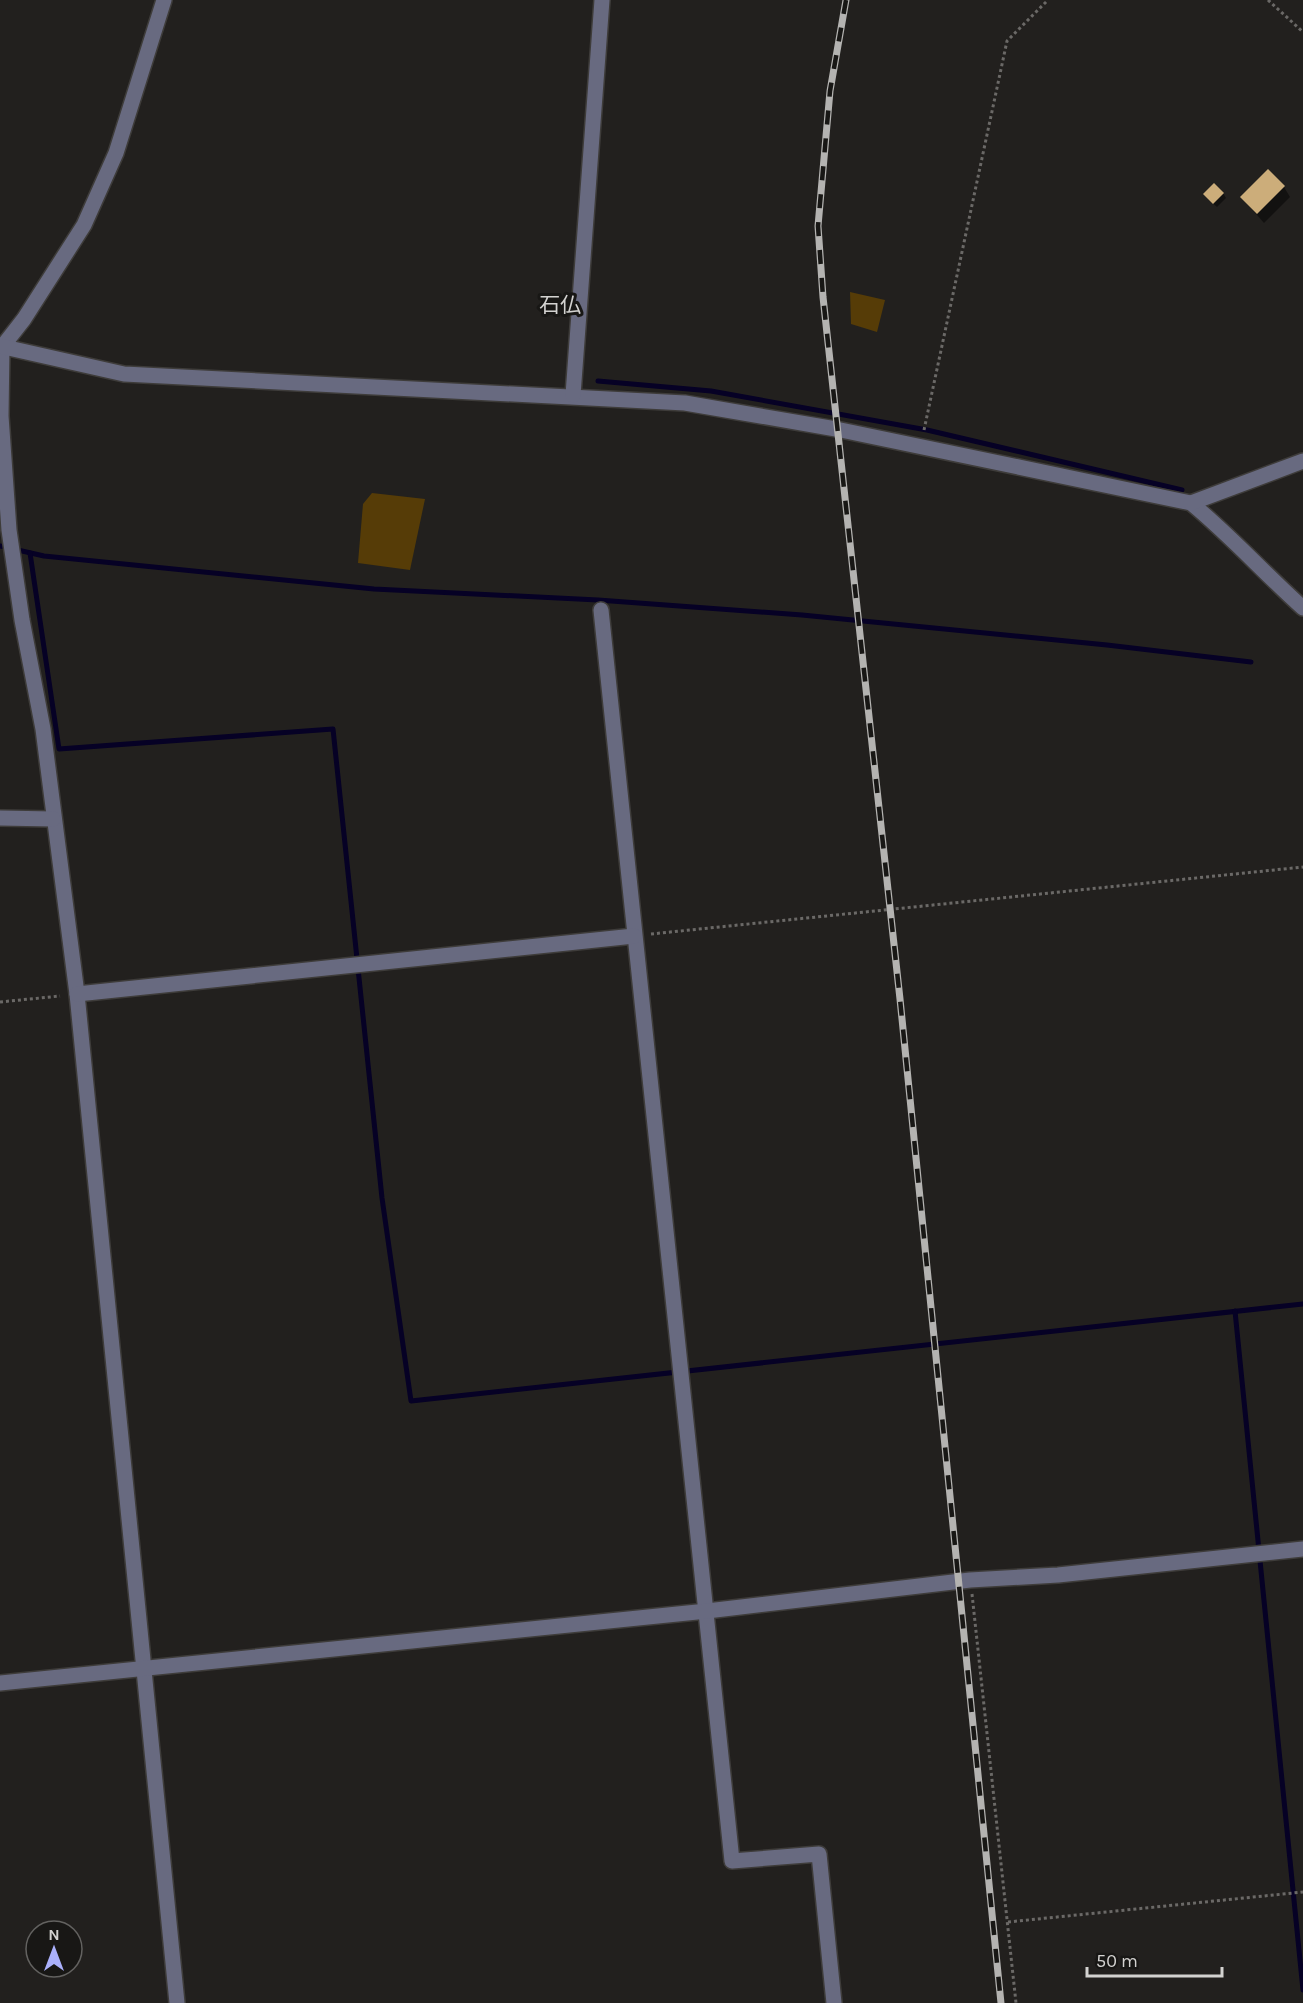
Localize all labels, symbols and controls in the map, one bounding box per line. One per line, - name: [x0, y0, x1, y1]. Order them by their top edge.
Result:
- district label: 石仏: [539, 293, 581, 317]
- north arrow: [24, 1919, 84, 1979]
- text: N: [48, 1925, 60, 1944]
- scale bar: [1087, 1940, 1222, 1978]
- text: 50 m: [1096, 1950, 1138, 1972]

